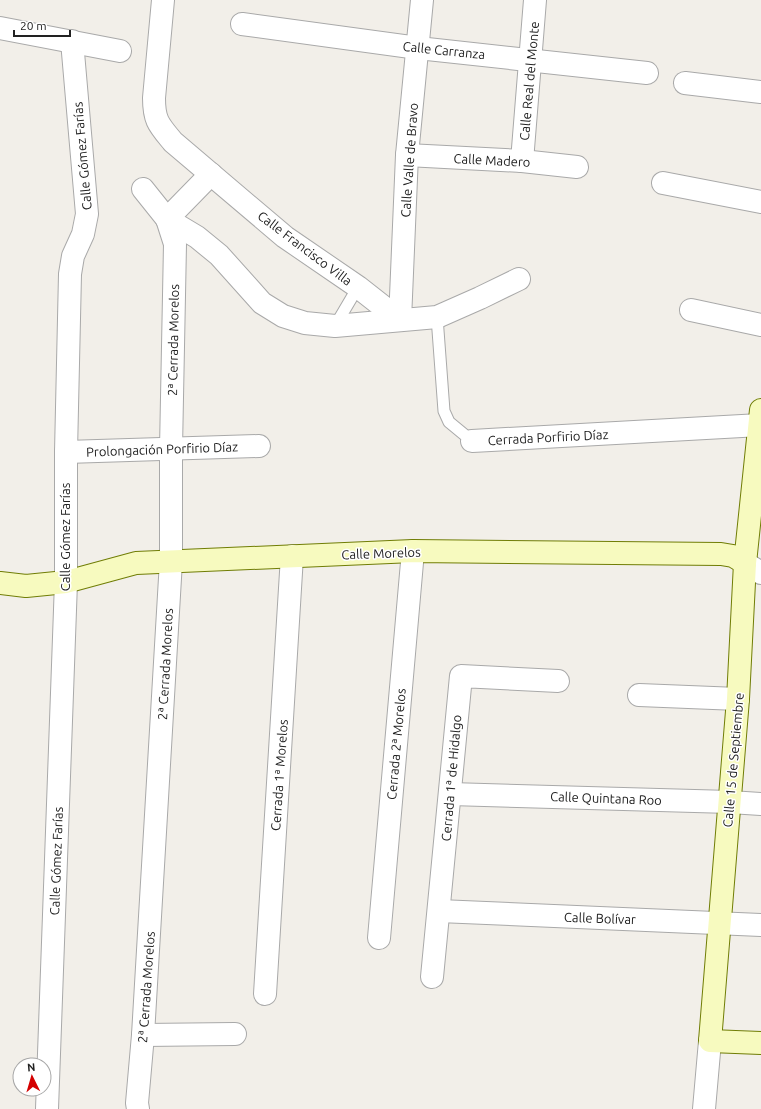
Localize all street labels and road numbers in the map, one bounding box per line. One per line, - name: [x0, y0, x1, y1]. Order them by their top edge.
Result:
- street label: Calle Real del Monte: [517, 21, 541, 141]
- street label: Calle Carranza: [402, 39, 486, 61]
- street label: Calle Gómez Farías: [70, 101, 94, 211]
- street label: Calle Valle de Bravo: [398, 102, 420, 218]
- street label: Calle Madero: [453, 151, 531, 169]
- street label: Calle Francisco Villa: [255, 208, 355, 288]
- street label: 2ª Cerrada Morelos: [165, 284, 181, 396]
- street label: Cerrada Porfirio Díaz: [487, 427, 609, 447]
- street label: Prolongación Porfirio Díaz: [86, 439, 238, 459]
- street label: Calle Gómez Farías: [58, 482, 72, 591]
- street label: Calle Morelos: [341, 545, 421, 561]
- street label: 2ª Cerrada Morelos: [155, 607, 175, 720]
- street label: Cerrada 2ª Morelos: [384, 687, 408, 800]
- street label: Calle 15 de Septiembre: [720, 692, 746, 828]
- street label: Cerrada 1ª de Hidalgo: [438, 714, 464, 842]
- street label: Cerrada 1ª Morelos: [268, 718, 290, 831]
- street label: Calle Quintana Roo: [550, 789, 662, 808]
- street label: Calle Gómez Farías: [47, 806, 65, 916]
- street label: Calle Bolívar: [564, 910, 636, 926]
- street label: 2ª Cerrada Morelos: [135, 930, 157, 1043]

